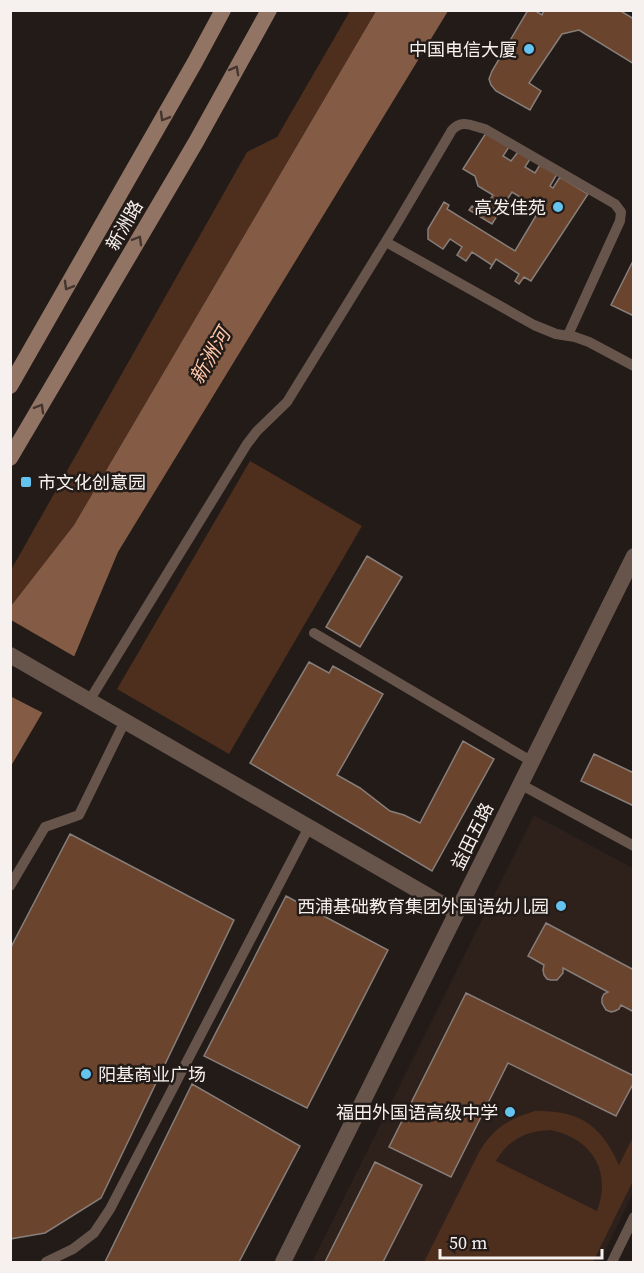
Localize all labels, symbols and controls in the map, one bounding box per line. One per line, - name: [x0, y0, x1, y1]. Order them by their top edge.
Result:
- place label: 中国电信大厦: [409, 37, 517, 62]
- marker: 中国电信大厦: [522, 42, 536, 56]
- one-way arrow: [228, 66, 239, 77]
- one-way arrow: [160, 111, 171, 121]
- street label: 新洲路: [100, 195, 148, 255]
- place label: 高发佳苑: [474, 195, 546, 220]
- marker: 高发佳苑: [551, 200, 565, 214]
- one-way arrow: [131, 236, 143, 246]
- one-way arrow: [63, 280, 75, 290]
- water label: 新洲河: [183, 320, 239, 389]
- one-way arrow: [33, 404, 44, 414]
- place label: 市文化创意园: [38, 470, 146, 495]
- marker: 市文化创意园: [19, 475, 33, 489]
- street label: 益田五路: [445, 798, 499, 874]
- place label: 西浦基础教育集团外国语幼儿园: [297, 894, 549, 919]
- marker: 西浦基础教育集团外国语幼儿园: [554, 899, 568, 913]
- place label: 阳基商业广场: [98, 1062, 206, 1087]
- marker: 阳基商业广场: [79, 1067, 93, 1081]
- place label: 福田外国语高级中学: [336, 1100, 498, 1125]
- marker: 福田外国语高级中学: [503, 1105, 517, 1119]
- scale bar: [440, 1222, 602, 1260]
- text: 50 m: [449, 1230, 487, 1255]

